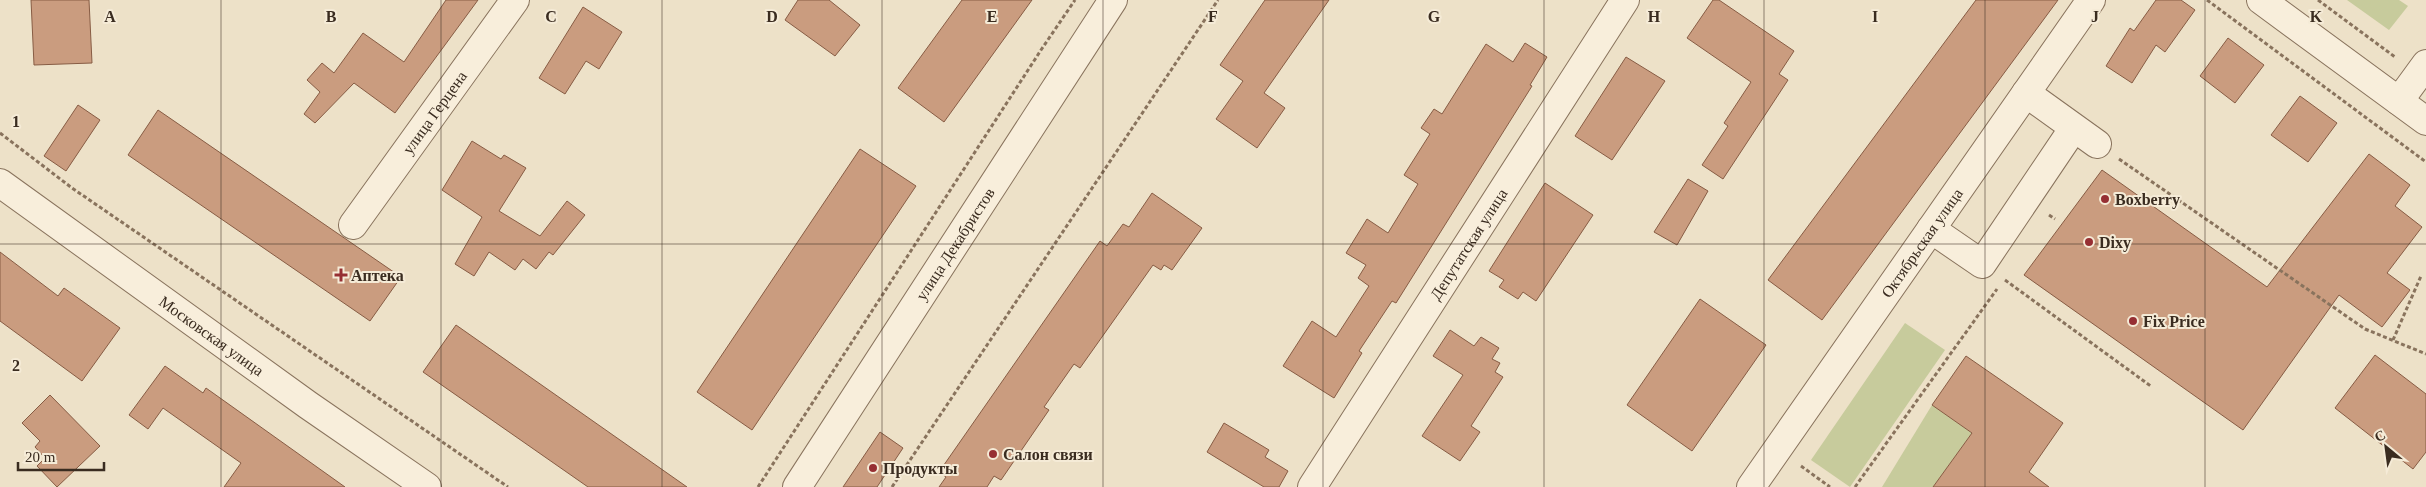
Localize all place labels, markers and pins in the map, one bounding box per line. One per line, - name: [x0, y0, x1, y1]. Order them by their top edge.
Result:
- place label: Boxberry: [2115, 191, 2180, 209]
- marker: Boxberry: [2099, 193, 2111, 205]
- place label: Dixy: [2099, 234, 2131, 252]
- marker: Dixy: [2083, 236, 2095, 248]
- place label: Аптека: [351, 267, 404, 284]
- marker: Аптека: [335, 269, 347, 281]
- place label: Fix Price: [2143, 313, 2205, 330]
- marker: Fix Price: [2127, 315, 2139, 327]
- place label: Салон связи: [1003, 446, 1093, 463]
- marker: Салон связи: [987, 448, 999, 460]
- place label: Продукты: [883, 460, 958, 478]
- marker: Продукты: [867, 462, 879, 474]

